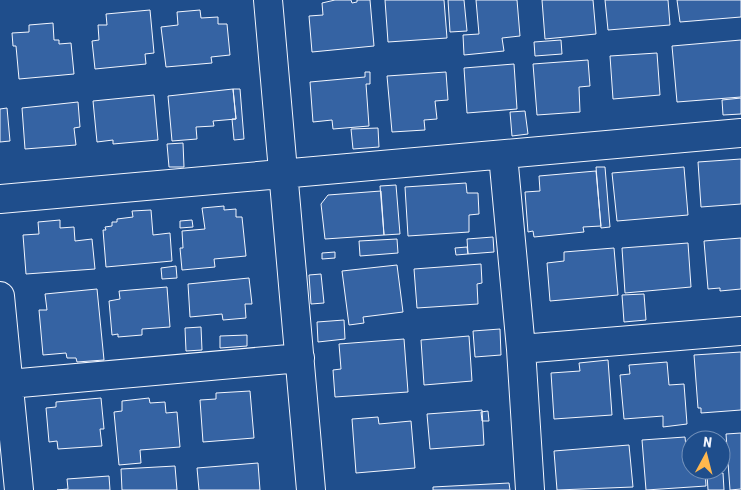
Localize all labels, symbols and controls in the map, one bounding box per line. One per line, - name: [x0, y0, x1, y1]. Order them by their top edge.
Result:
- north arrow: [681, 430, 731, 480]
- text: N: [702, 434, 713, 451]

